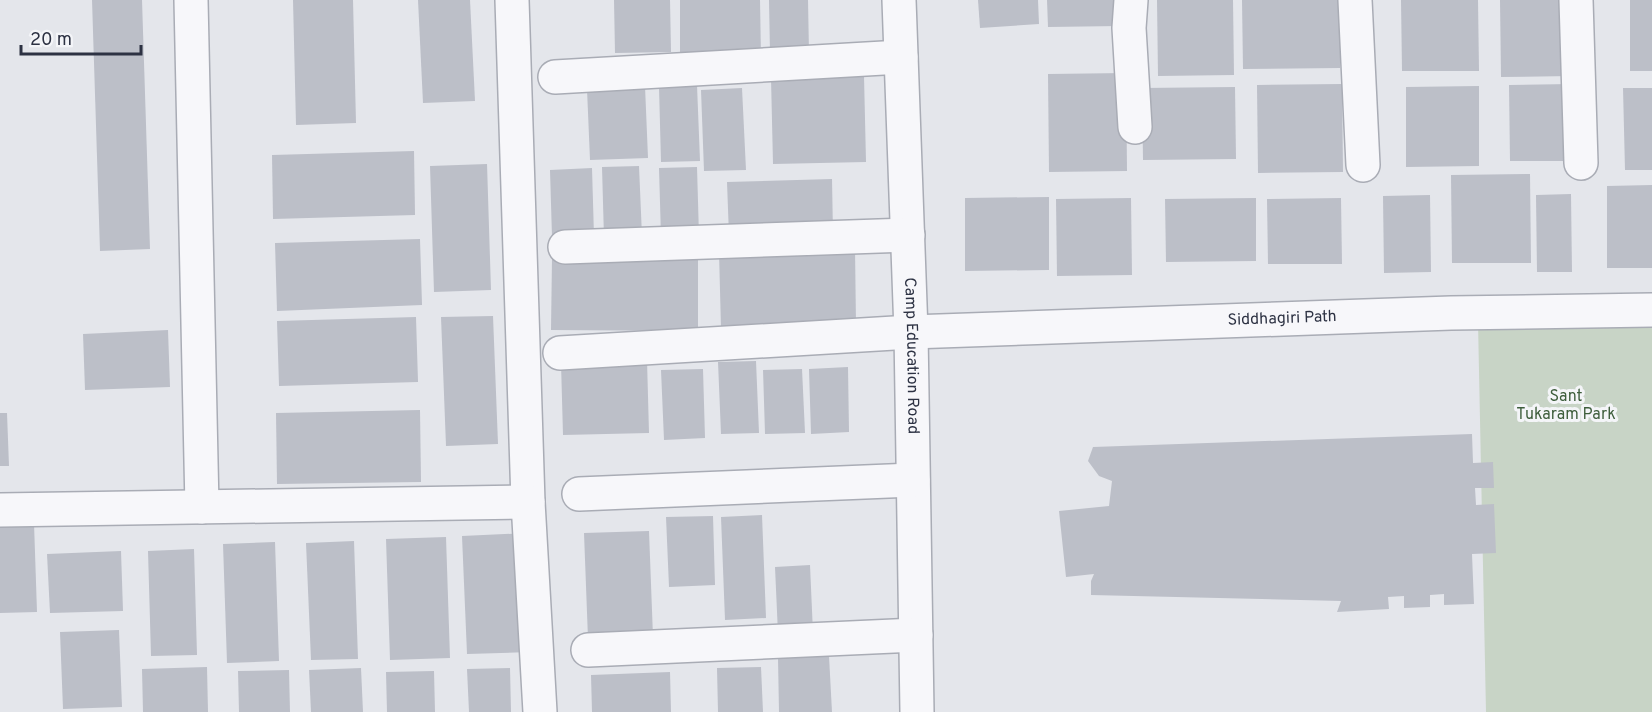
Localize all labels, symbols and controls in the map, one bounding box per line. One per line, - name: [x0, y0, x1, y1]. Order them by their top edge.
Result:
- scale bar: [21, 18, 141, 56]
- text: 20 m: [30, 29, 72, 52]
- street label: Camp Education Road: [899, 277, 923, 434]
- street label: Siddhagiri Path: [1227, 307, 1337, 331]
- park label: Sant Tukaram Park: [1516, 387, 1616, 425]

